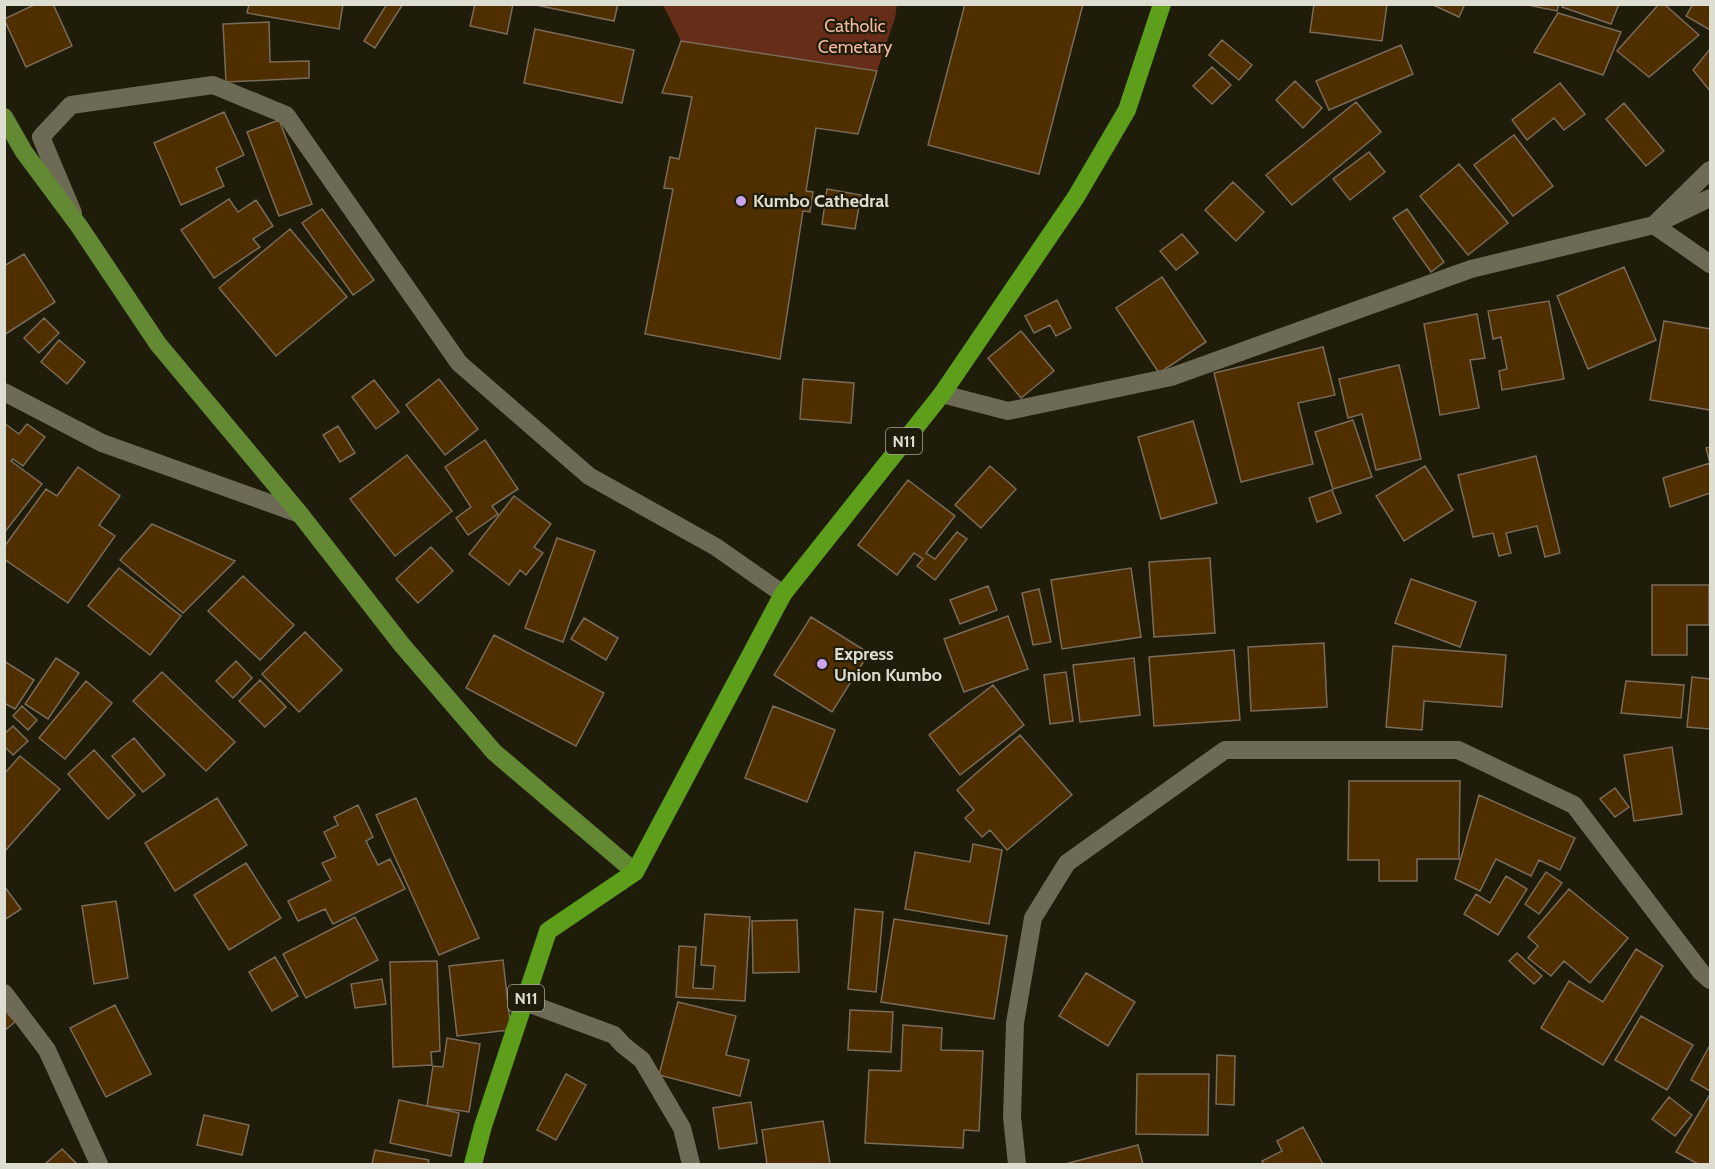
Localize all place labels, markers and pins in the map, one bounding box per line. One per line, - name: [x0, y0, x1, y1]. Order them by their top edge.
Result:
- place label: Kumbo Cathedral: [753, 190, 889, 212]
- marker: Kumbo Cathedral: [734, 194, 748, 208]
- place label: Express Union Kumbo: [834, 643, 942, 686]
- marker: Express Union Kumbo: [815, 657, 829, 671]

